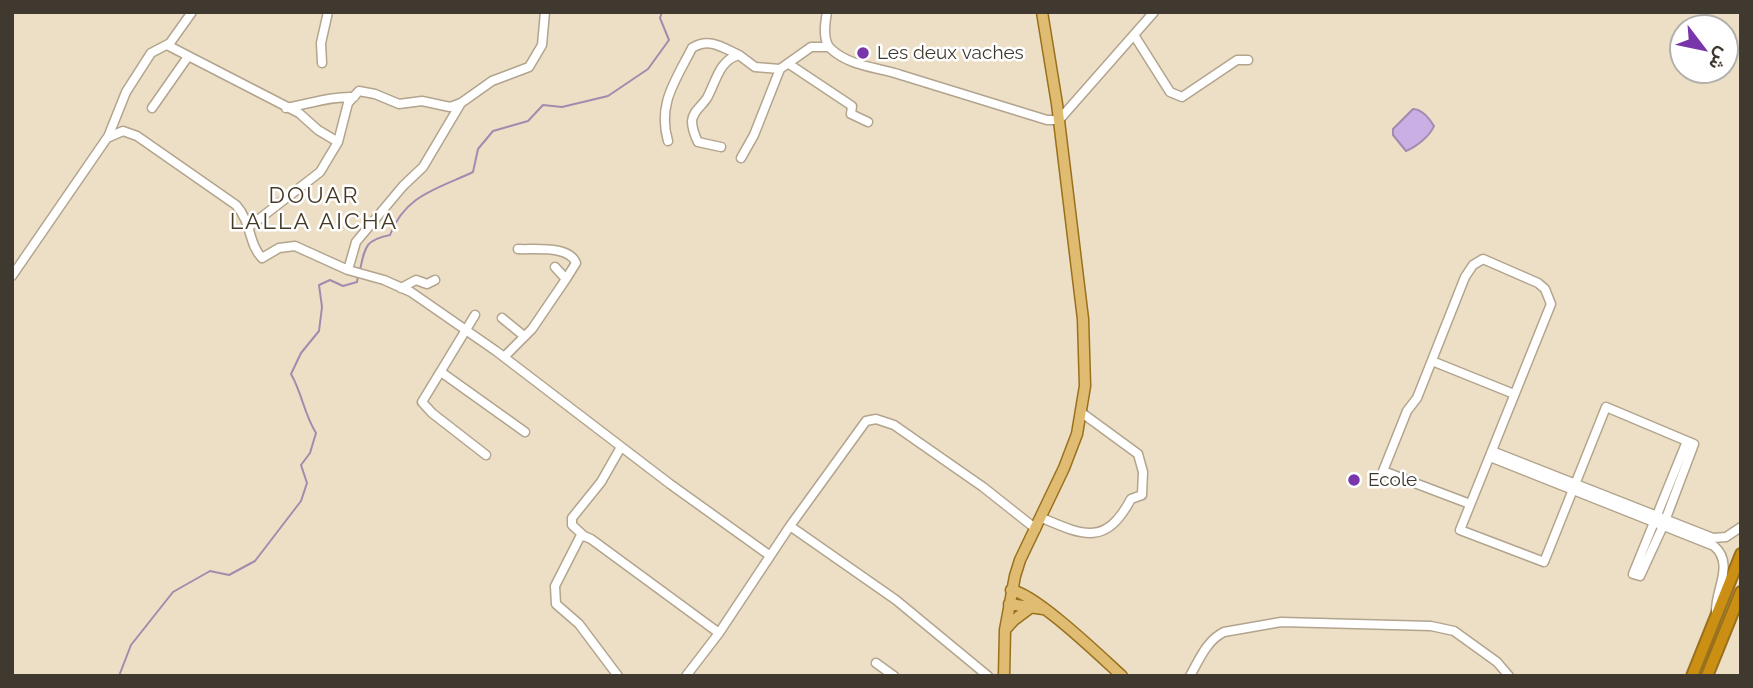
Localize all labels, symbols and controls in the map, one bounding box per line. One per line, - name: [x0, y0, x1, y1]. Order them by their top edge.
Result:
- north arrow: [1669, 14, 1739, 84]
- place label: Les deux vaches: [877, 42, 1024, 64]
- text: ش: [1705, 44, 1735, 75]
- marker: Les deux vaches: [855, 45, 871, 61]
- district label: DOUAR LALLA AICHA: [231, 182, 397, 236]
- place label: Ecole: [1368, 469, 1417, 491]
- marker: Ecole: [1346, 472, 1362, 488]

